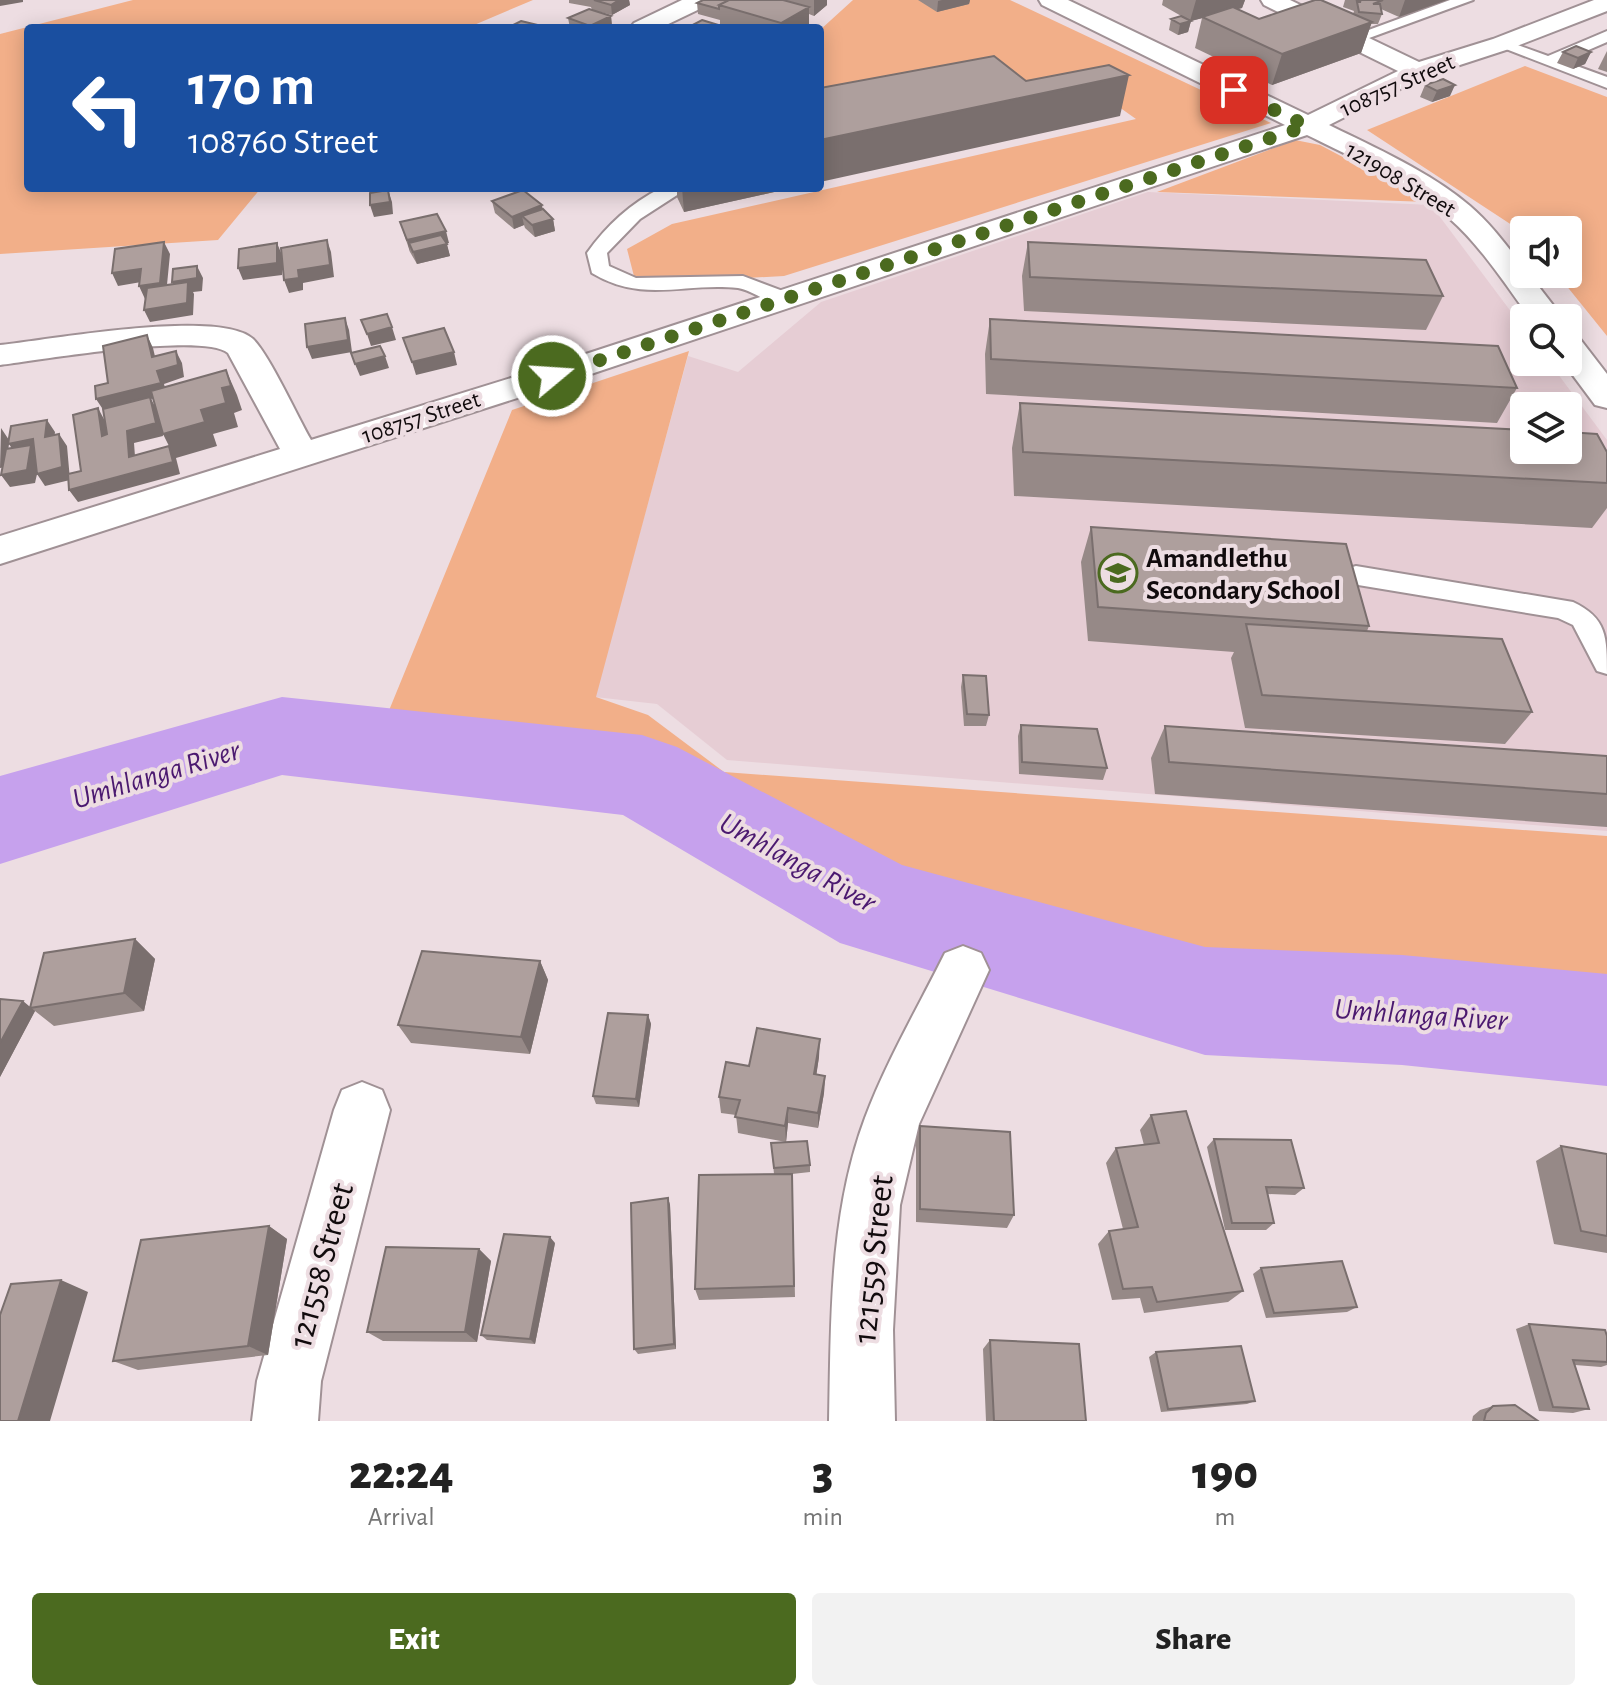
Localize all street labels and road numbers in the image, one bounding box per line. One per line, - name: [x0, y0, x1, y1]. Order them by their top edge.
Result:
- street label: 108757 Street: [1336, 50, 1459, 122]
- street label: 121908 Street: [1341, 138, 1460, 222]
- street label: 108757 Street: [359, 387, 484, 448]
- street label: 121559 Street: [848, 1173, 900, 1345]
- street label: 121558 Street: [284, 1179, 360, 1352]

